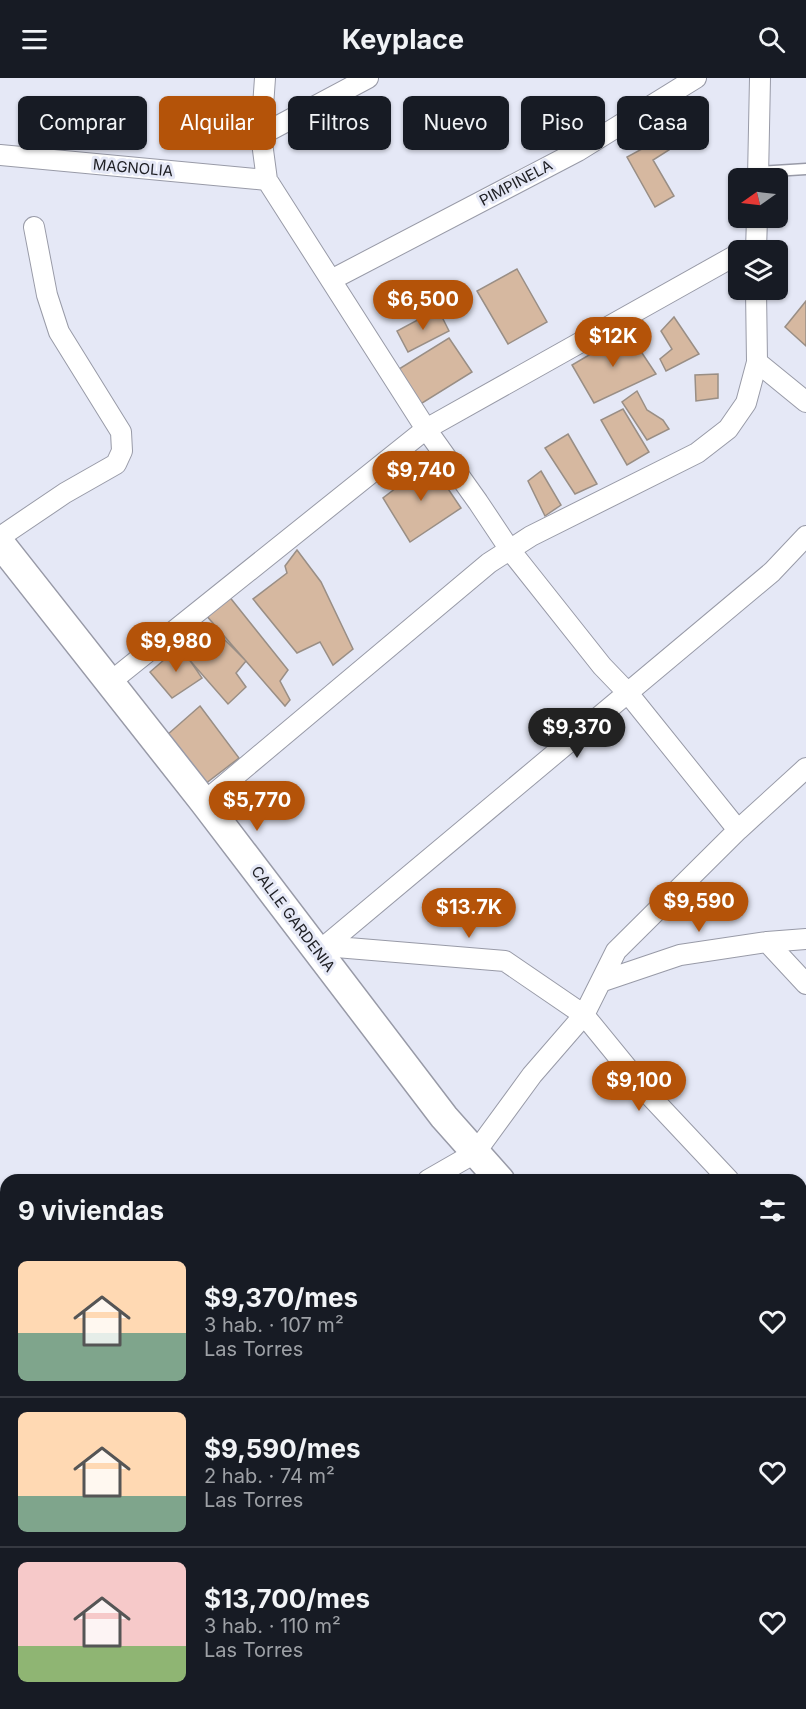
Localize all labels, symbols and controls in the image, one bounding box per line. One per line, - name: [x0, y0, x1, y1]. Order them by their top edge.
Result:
- icon: menu: [18, 23, 51, 56]
- text: Keyplace: [342, 23, 464, 56]
- icon: search: [755, 23, 788, 56]
- chip: Comprar: [18, 96, 147, 150]
- chip: Alquilar: [159, 96, 276, 150]
- chip: Filtros: [288, 96, 391, 150]
- chip: Nuevo: [403, 96, 509, 150]
- chip: Piso: [521, 96, 605, 150]
- chip: Casa: [617, 96, 709, 150]
- street label: MAGNOLIA: [92, 155, 174, 180]
- street label: PIMPINELA: [476, 155, 556, 210]
- north arrow: [728, 168, 788, 228]
- map controls: [728, 168, 788, 300]
- button: layers: [728, 240, 788, 300]
- pin: $6,500: [374, 280, 472, 331]
- text: $6,500: [387, 287, 459, 311]
- pin: $12K: [577, 317, 649, 368]
- text: $12K: [589, 324, 637, 348]
- pin: $9,740: [372, 451, 470, 502]
- text: $9,740: [386, 458, 456, 482]
- pin: $9,980: [127, 622, 225, 673]
- text: $9,980: [140, 629, 212, 653]
- pin: $9,370: [528, 708, 626, 759]
- text: $9,370: [542, 715, 612, 739]
- pin: $5,770: [208, 781, 306, 832]
- text: $5,770: [223, 788, 291, 812]
- street label: CALLE GARDENIA: [247, 862, 339, 975]
- pin: $9,590: [650, 882, 748, 933]
- pin: $13.7K: [420, 888, 518, 939]
- text: $9,590: [663, 889, 735, 913]
- text: $13.7K: [436, 895, 502, 919]
- pin: $9,100: [590, 1061, 688, 1112]
- text: $9,100: [606, 1068, 672, 1092]
- icon: filters: [756, 1194, 789, 1227]
- text: 9 viviendas: [18, 1195, 164, 1226]
- text: $9,370/mes: [204, 1282, 358, 1313]
- icon: home: [66, 1285, 138, 1357]
- icon: heart: [756, 1305, 789, 1338]
- text: 3 hab. · 107 m²: [204, 1313, 344, 1337]
- text: Las Torres: [204, 1337, 303, 1361]
- text: $9,590/mes: [204, 1433, 361, 1464]
- icon: home: [66, 1436, 138, 1508]
- icon: heart: [756, 1456, 789, 1489]
- text: 2 hab. · 74 m²: [204, 1464, 335, 1488]
- text: Las Torres: [204, 1488, 303, 1512]
- text: $13,700/mes: [204, 1583, 370, 1614]
- icon: home: [66, 1586, 138, 1658]
- icon: heart: [756, 1606, 789, 1639]
- text: 3 hab. · 110 m²: [204, 1614, 341, 1638]
- text: Las Torres: [204, 1638, 303, 1662]

